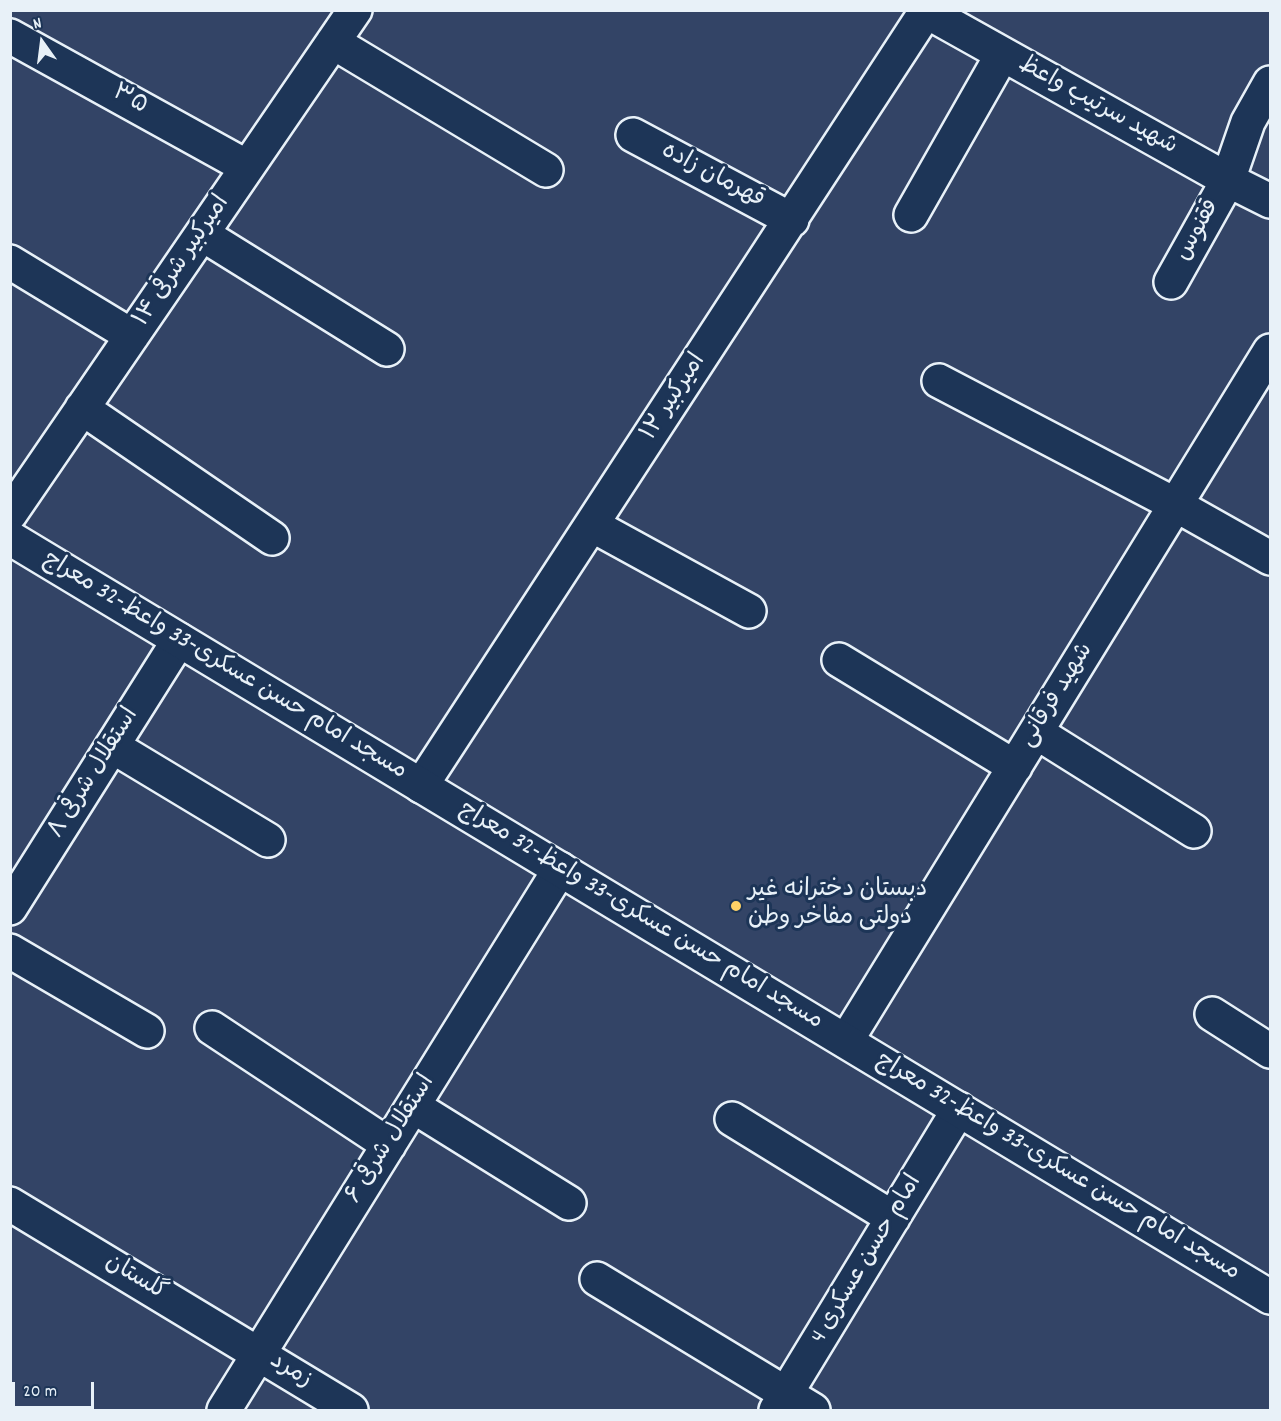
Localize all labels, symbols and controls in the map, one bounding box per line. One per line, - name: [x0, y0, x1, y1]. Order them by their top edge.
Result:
- north arrow: [12, 12, 72, 72]
- text: N: [31, 12, 44, 36]
- street label: شهید سرتیپ واعظ: [1012, 51, 1182, 163]
- street label: ۳۵: [106, 80, 152, 122]
- street label: قهرمان زاده: [655, 138, 769, 216]
- street label: ۱۴ امیرکبیر شرقی: [128, 191, 238, 333]
- street label: ققنوس: [1170, 195, 1228, 267]
- street label: امیرکبیر ۱۲: [636, 349, 714, 447]
- street label: مسجد امام حسن عسکری-33 واعظ-32 معراج: [37, 547, 411, 787]
- street label: شهید فرقانی: [1015, 639, 1101, 753]
- street label: استقلال شرقی ۸: [43, 703, 147, 845]
- street label: مسجد امام حسن عسکری-33 واعظ-32 معراج: [453, 797, 827, 1037]
- place label: دبستان دخترانه غیر دولتی مفاخر وطن: [748, 878, 927, 934]
- marker: دبستان دخترانه غیر دولتی مفاخر وطن: [729, 899, 743, 913]
- street label: مسجد امام حسن عسکری-33 واعظ-32 معراج: [870, 1048, 1244, 1288]
- street label: استقلال شرقی ۶: [341, 1070, 443, 1210]
- street label: امام حسن عسکری 4: [806, 1170, 930, 1350]
- street label: گلستان: [99, 1249, 171, 1309]
- street label: زمرد: [263, 1348, 317, 1396]
- scale bar: [15, 1370, 98, 1408]
- text: 20 m: [23, 1380, 57, 1405]

